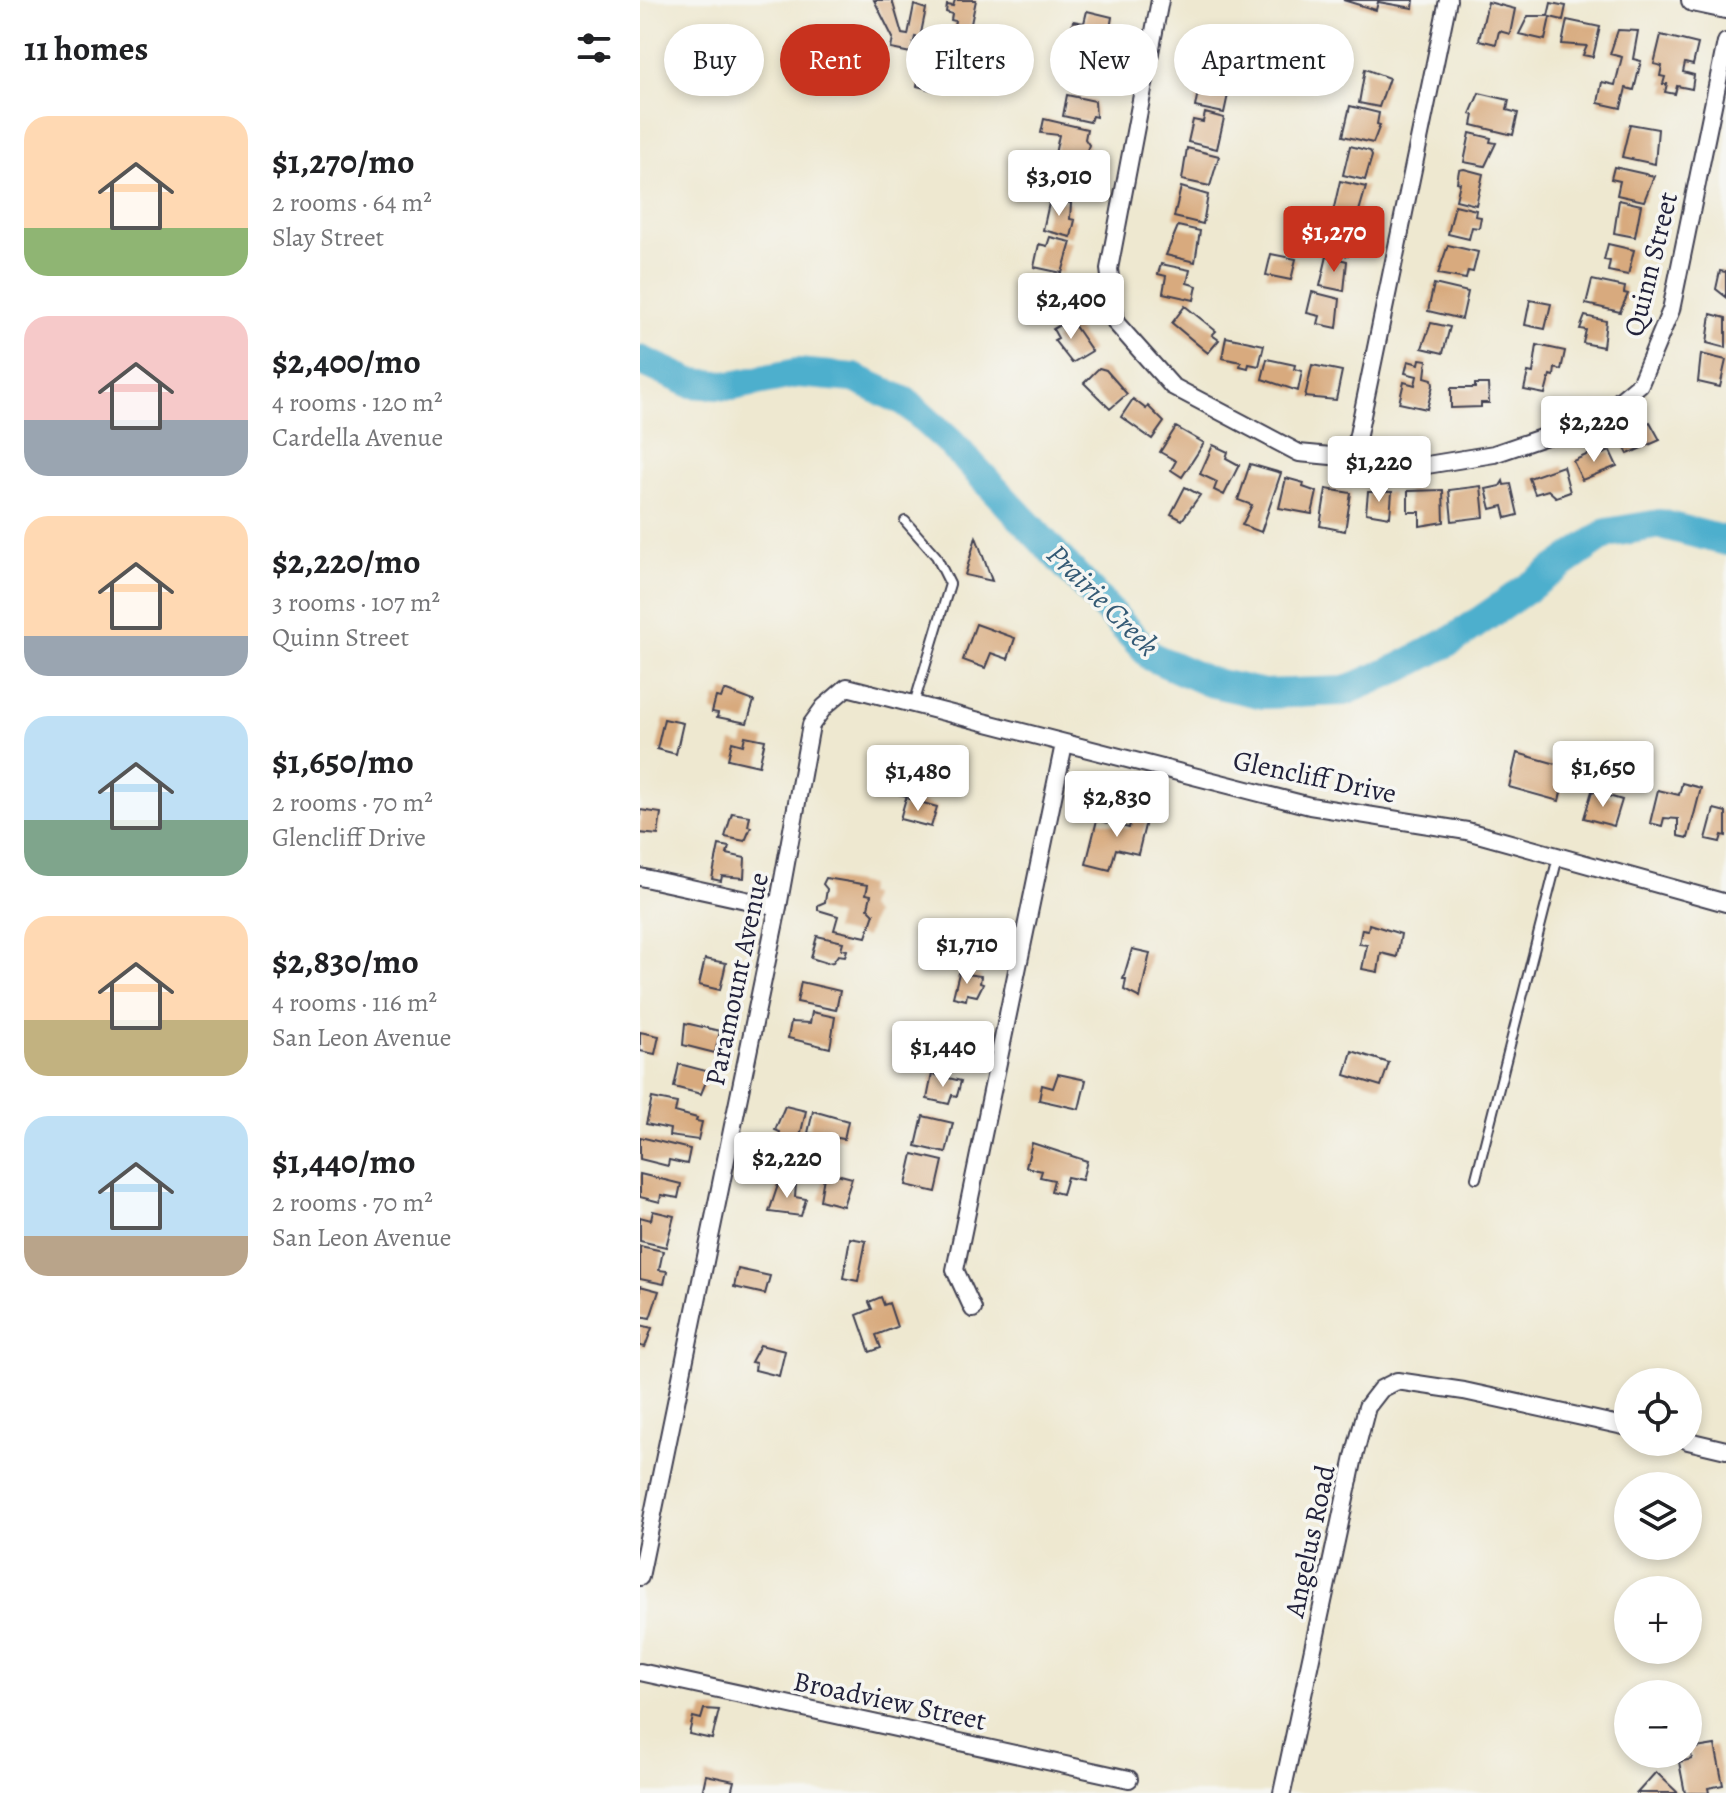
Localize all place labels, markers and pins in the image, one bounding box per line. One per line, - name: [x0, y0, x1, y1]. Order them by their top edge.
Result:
- pin: $3,010: [994, 150, 1124, 218]
- pin: $1,270: [1269, 206, 1399, 274]
- pin: $2,400: [1006, 273, 1136, 341]
- pin: $2,220: [1529, 396, 1659, 464]
- pin: $1,220: [1314, 436, 1444, 504]
- pin: $1,650: [1538, 741, 1668, 809]
- pin: $1,480: [853, 745, 983, 813]
- pin: $2,830: [1052, 771, 1182, 839]
- pin: $1,710: [902, 918, 1032, 986]
- pin: $1,440: [878, 1021, 1008, 1089]
- pin: $2,220: [722, 1132, 852, 1200]

